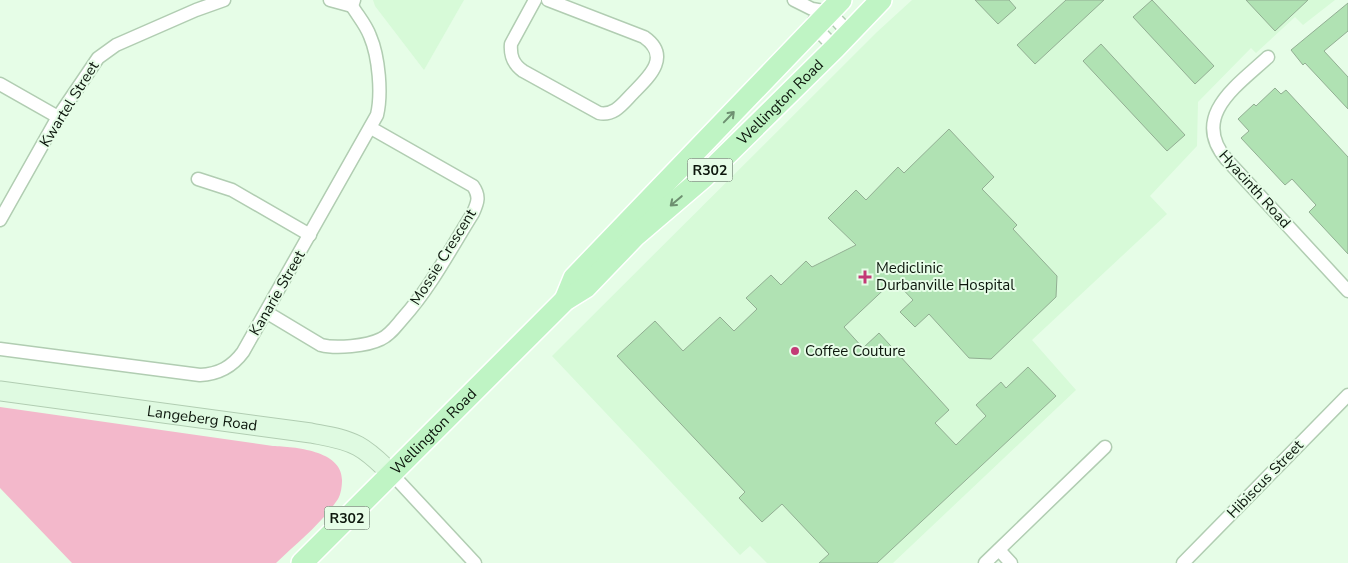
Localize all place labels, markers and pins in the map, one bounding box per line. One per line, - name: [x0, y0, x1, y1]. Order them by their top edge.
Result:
- place label: Mediclinic Durbanville Hospital: [876, 258, 1015, 295]
- marker: Mediclinic Durbanville Hospital: [858, 270, 872, 284]
- place label: Coffee Couture: [805, 341, 905, 361]
- marker: Coffee Couture: [789, 345, 801, 357]

